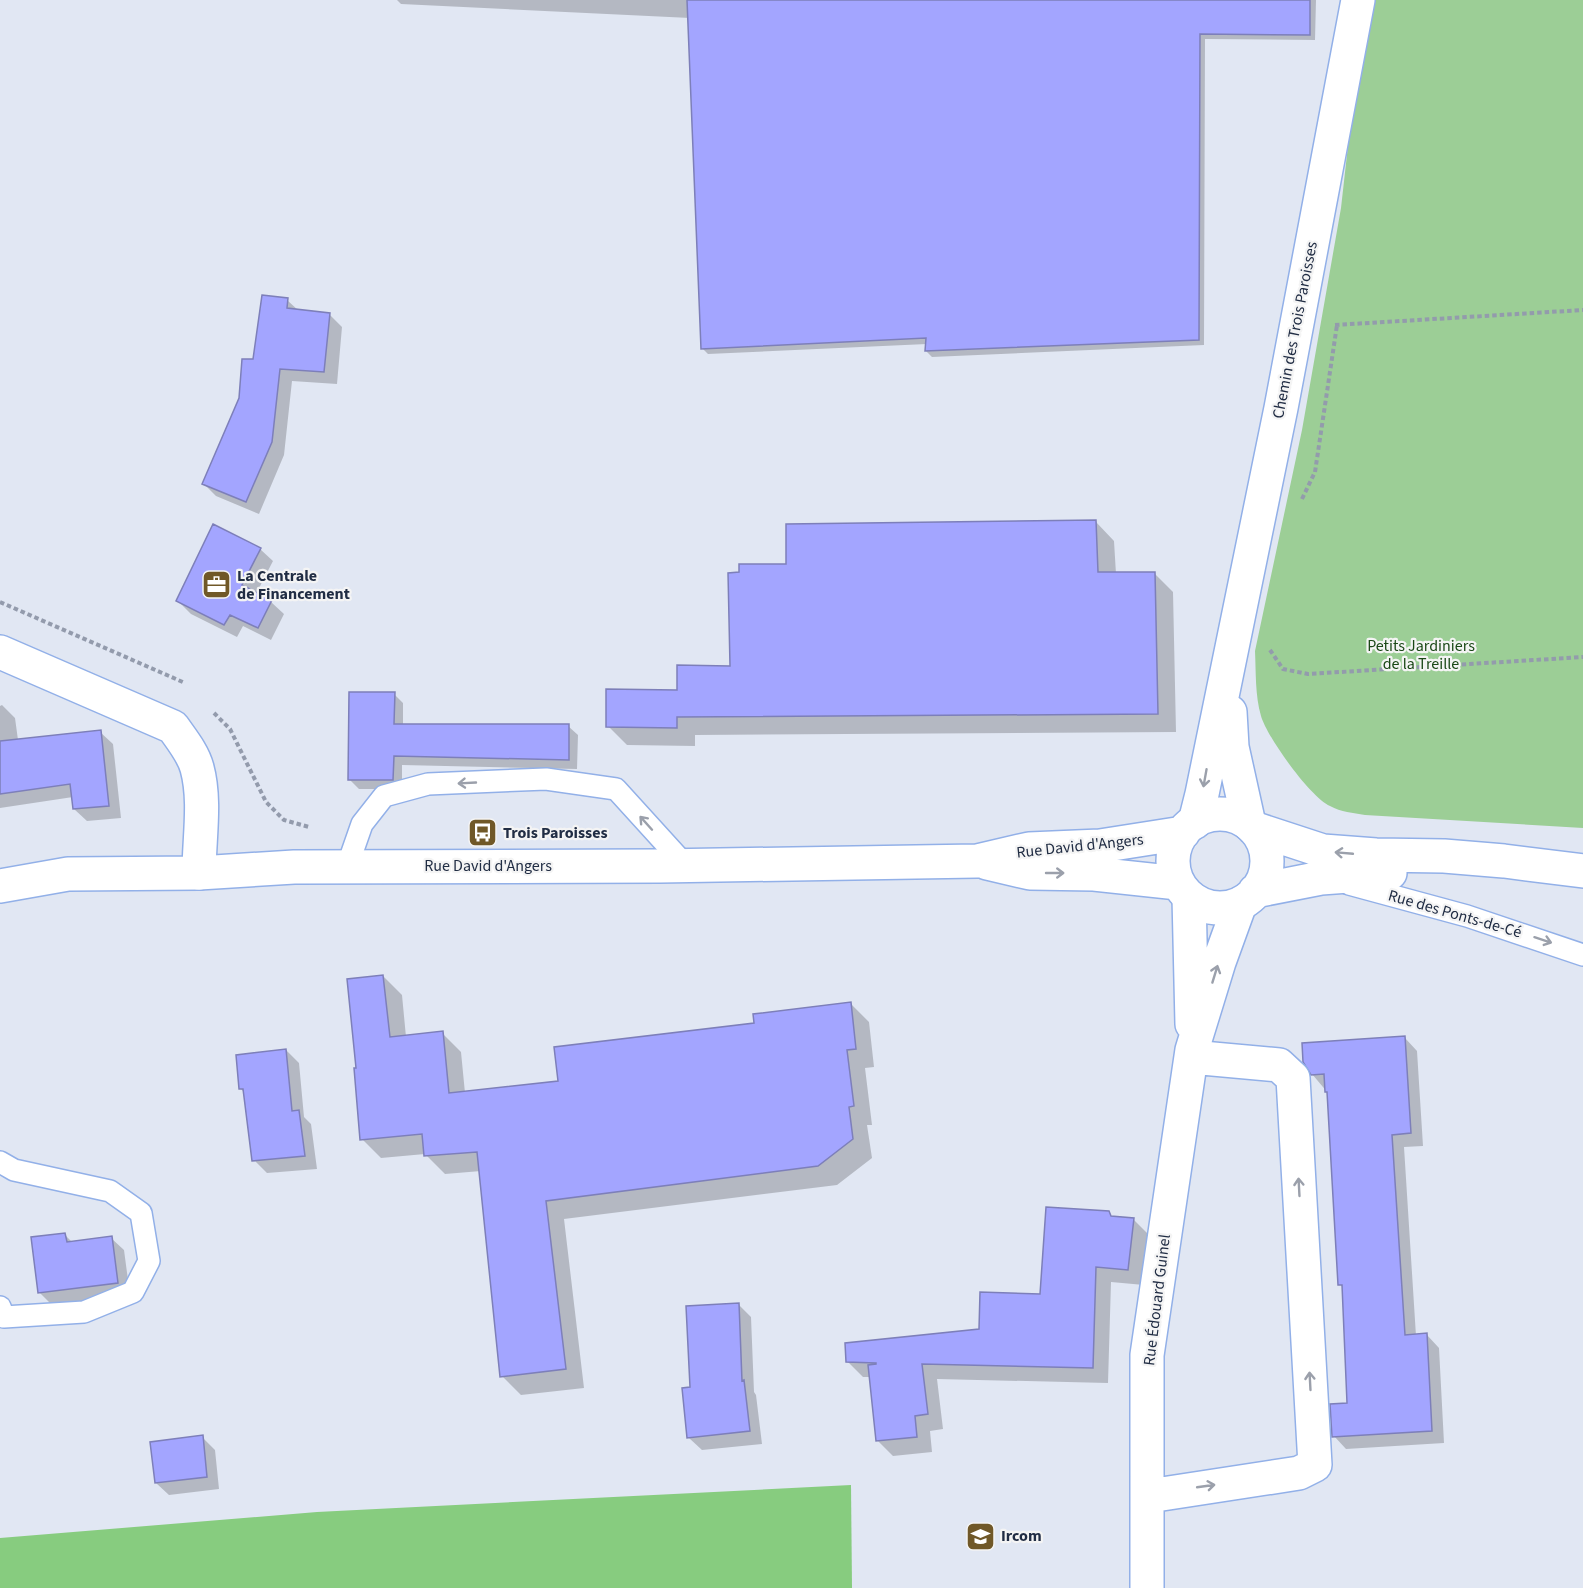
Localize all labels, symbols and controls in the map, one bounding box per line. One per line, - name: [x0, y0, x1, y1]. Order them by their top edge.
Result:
- street label: Chemin des Trois Paroisses: [1267, 239, 1323, 420]
- place label: La Centrale de Financement: [237, 565, 350, 605]
- office icon: La Centrale de Financement: [200, 569, 232, 601]
- park label: Petits Jardiniers de la Treille: [1367, 635, 1475, 675]
- one-way arrow: [1200, 768, 1211, 788]
- one-way arrow: [458, 777, 478, 788]
- one-way arrow: [639, 815, 653, 830]
- bus stop icon: Trois Paroisses: [466, 817, 498, 849]
- place label: Trois Paroisses: [503, 822, 608, 844]
- street label: Rue David d'Angers: [1015, 828, 1145, 864]
- one-way arrow: [1334, 847, 1354, 858]
- street label: Rue David d'Angers: [424, 855, 552, 877]
- one-way arrow: [1045, 867, 1065, 879]
- street label: Rue des Ponts-de-Cé: [1386, 884, 1524, 944]
- one-way arrow: [1533, 935, 1552, 946]
- one-way arrow: [1210, 965, 1221, 984]
- one-way arrow: [1293, 1177, 1304, 1197]
- street label: Rue Édouard Guinel: [1138, 1233, 1176, 1367]
- one-way arrow: [1304, 1372, 1315, 1392]
- one-way arrow: [1196, 1481, 1216, 1492]
- school or university icon: Ircom: [964, 1520, 996, 1552]
- place label: Ircom: [1001, 1525, 1042, 1547]

